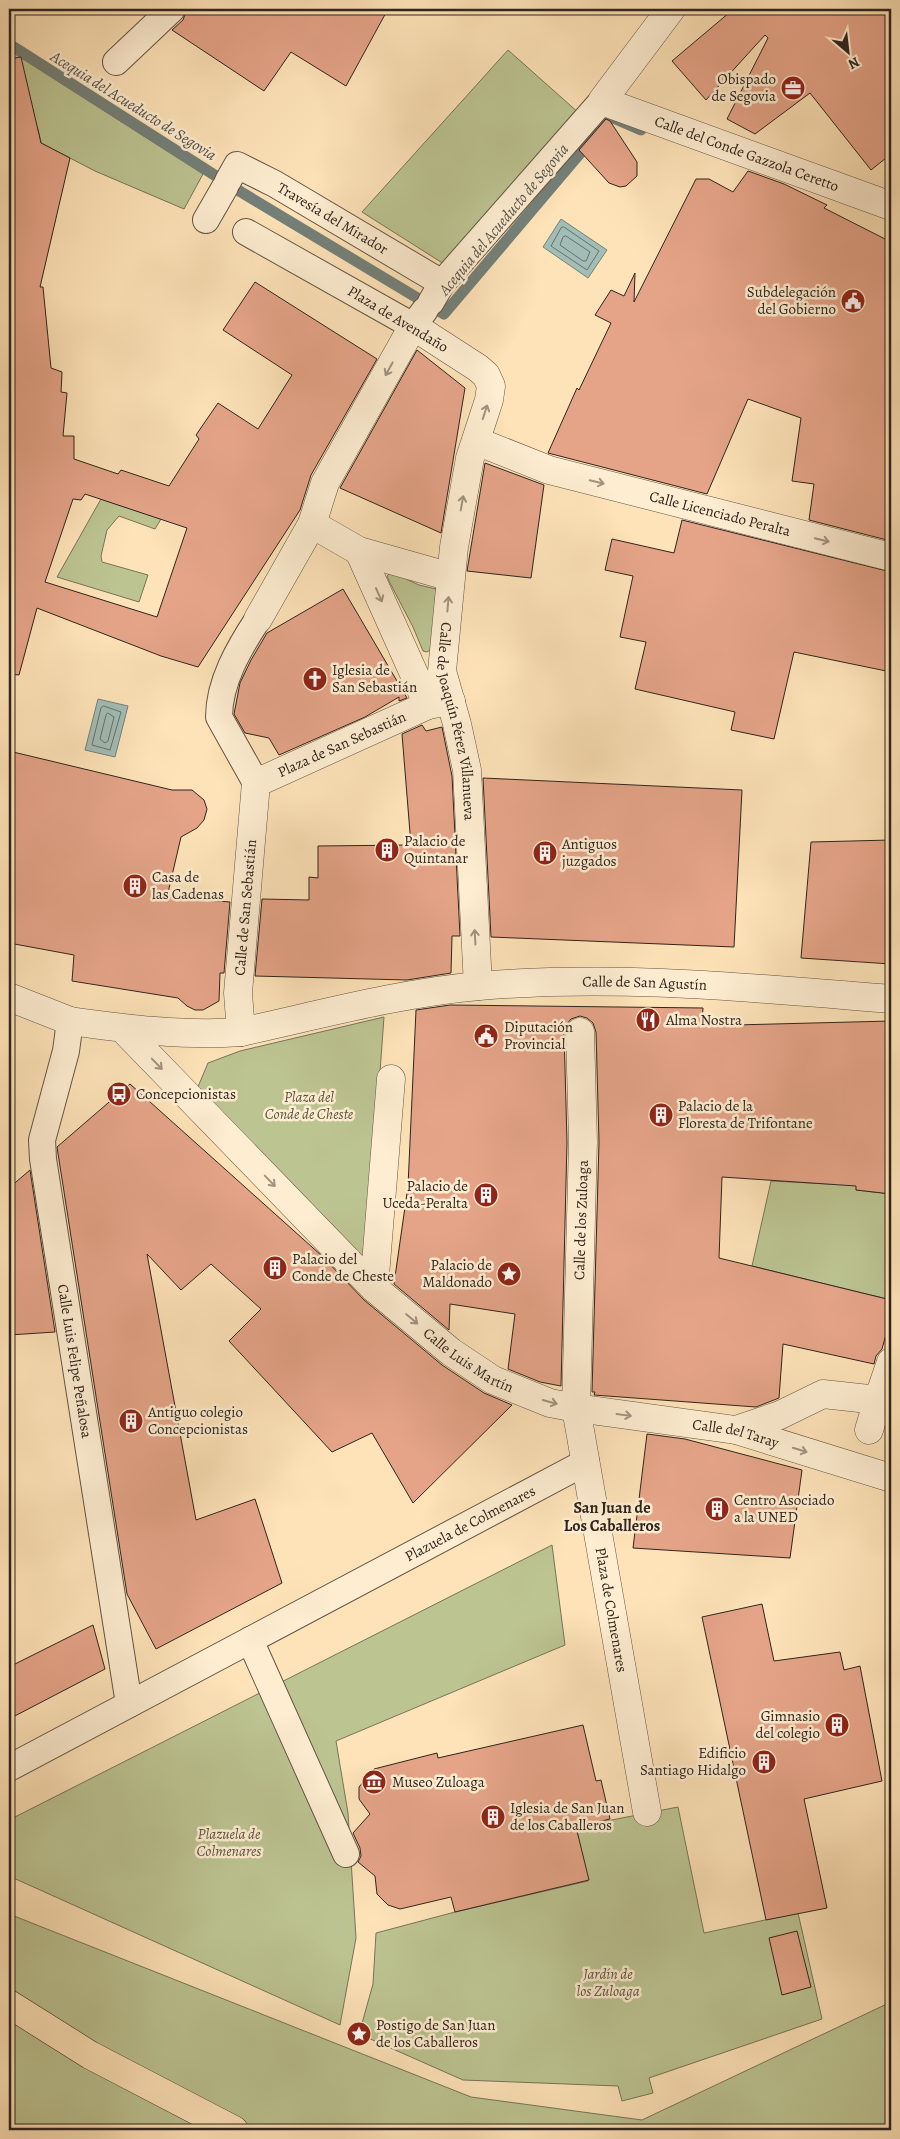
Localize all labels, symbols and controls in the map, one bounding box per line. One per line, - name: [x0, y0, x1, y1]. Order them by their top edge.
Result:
- north arrow: [822, 28, 872, 78]
- water label: Acequia del Acueducto de Segovia: [46, 45, 221, 166]
- text: N: [845, 52, 863, 74]
- place label: Obispado de Segovia: [711, 69, 776, 106]
- office icon: Obispado de Segovia: [780, 75, 806, 101]
- street label: Calle del Conde Gazzola Ceretto: [652, 111, 842, 196]
- water label: Acequia del Acueducto de Segovia: [433, 139, 574, 301]
- street label: Travesía del Mirador: [274, 178, 392, 259]
- street label: Plaza de Avendaño: [344, 281, 452, 357]
- place label: Subdelegación del Gobierno: [747, 282, 836, 319]
- public building icon: Subdelegación del Gobierno: [840, 288, 866, 314]
- one-way arrow: [384, 361, 394, 376]
- one-way arrow: [481, 404, 491, 420]
- one-way arrow: [588, 478, 604, 487]
- street label: Calle Licenciado Peralta: [647, 486, 793, 541]
- one-way arrow: [457, 495, 467, 511]
- one-way arrow: [813, 536, 829, 545]
- one-way arrow: [375, 587, 385, 602]
- one-way arrow: [443, 596, 453, 612]
- street label: Calle de Joaquín Pérez Villanueva: [432, 621, 480, 821]
- place label: Iglesia de San Sebastián: [332, 660, 417, 697]
- church icon: Iglesia de San Sebastián: [302, 666, 328, 692]
- street label: Plaza de San Sebastián: [274, 706, 409, 782]
- place label: Palacio de Quintanar: [404, 831, 468, 868]
- place label: Antiguos juzgados: [561, 834, 617, 871]
- building icon: Palacio de Quintanar: [374, 837, 400, 863]
- street label: Calle de San Sebastián: [230, 839, 261, 976]
- building icon: Antiguos juzgados: [532, 840, 558, 866]
- place label: Casa de las Cadenas: [152, 867, 224, 904]
- building icon: Casa de las Cadenas: [122, 873, 148, 899]
- one-way arrow: [471, 930, 480, 946]
- street label: Calle de San Agustín: [582, 971, 708, 995]
- restaurant icon: Alma Nostra: [635, 1007, 661, 1033]
- place label: Alma Nostra: [665, 1010, 742, 1030]
- place label: Diputación Provincial: [504, 1017, 573, 1054]
- public building icon: Diputación Provincial: [473, 1023, 499, 1049]
- one-way arrow: [151, 1058, 163, 1070]
- bus stop icon: Concepcionistas: [106, 1081, 132, 1107]
- place label: Concepcionistas: [136, 1084, 236, 1104]
- park label: Plaza del Conde de Cheste: [265, 1087, 354, 1124]
- place label: Palacio de la Floresta de Trifontane: [678, 1096, 813, 1133]
- building icon: Palacio de la Floresta de Trifontane: [648, 1102, 674, 1128]
- street label: Calle de los Zuloaga: [569, 1160, 593, 1280]
- one-way arrow: [264, 1174, 276, 1187]
- place label: Palacio de Uceda-Peralta: [383, 1176, 468, 1213]
- building icon: Palacio de Uceda-Peralta: [473, 1182, 499, 1208]
- place label: Palacio del Conde de Cheste: [292, 1249, 394, 1286]
- building icon: Palacio del Conde de Cheste: [262, 1255, 288, 1281]
- place label: Palacio de Maldonado: [423, 1255, 492, 1292]
- place icon: Palacio de Maldonado: [496, 1261, 522, 1287]
- street label: Calle Luis Felipe Peñalosa: [53, 1283, 97, 1439]
- one-way arrow: [405, 1313, 418, 1325]
- street label: Calle Luis Martín: [419, 1323, 517, 1397]
- one-way arrow: [541, 1397, 557, 1407]
- place label: Antiguo colegio Concepcionistas: [147, 1402, 248, 1439]
- building icon: Antiguo colegio Concepcionistas: [118, 1408, 144, 1434]
- one-way arrow: [616, 1410, 632, 1420]
- street label: Calle del Taray: [691, 1414, 782, 1453]
- one-way arrow: [792, 1446, 808, 1456]
- street label: Plazuela de Colmenares: [401, 1481, 539, 1566]
- place label: Centro Asociado a la UNED: [734, 1490, 834, 1527]
- building icon: Centro Asociado a la UNED: [704, 1496, 730, 1522]
- district label: San Juan de Los Caballeros: [564, 1497, 660, 1537]
- street label: Plaza de Colmenares: [591, 1546, 632, 1674]
- place label: Gimnasio del colegio: [756, 1706, 820, 1743]
- building icon: Gimnasio del colegio: [824, 1712, 850, 1738]
- place label: Edificio Santiago Hidalgo: [640, 1743, 746, 1780]
- building icon: Edificio Santiago Hidalgo: [751, 1749, 777, 1775]
- museum icon: Museo Zuloaga: [361, 1769, 387, 1795]
- place label: Museo Zuloaga: [392, 1772, 485, 1792]
- place label: Iglesia de San Juan de los Caballeros: [510, 1798, 625, 1835]
- building icon: Iglesia de San Juan de los Caballeros: [480, 1804, 506, 1830]
- park label: Plazuela de Colmenares: [197, 1824, 261, 1861]
- park label: Jardín de los Zuloaga: [576, 1964, 640, 2001]
- place label: Postigo de San Juan de los Caballeros: [376, 2015, 496, 2052]
- place icon: Postigo de San Juan de los Caballeros: [346, 2021, 372, 2047]

